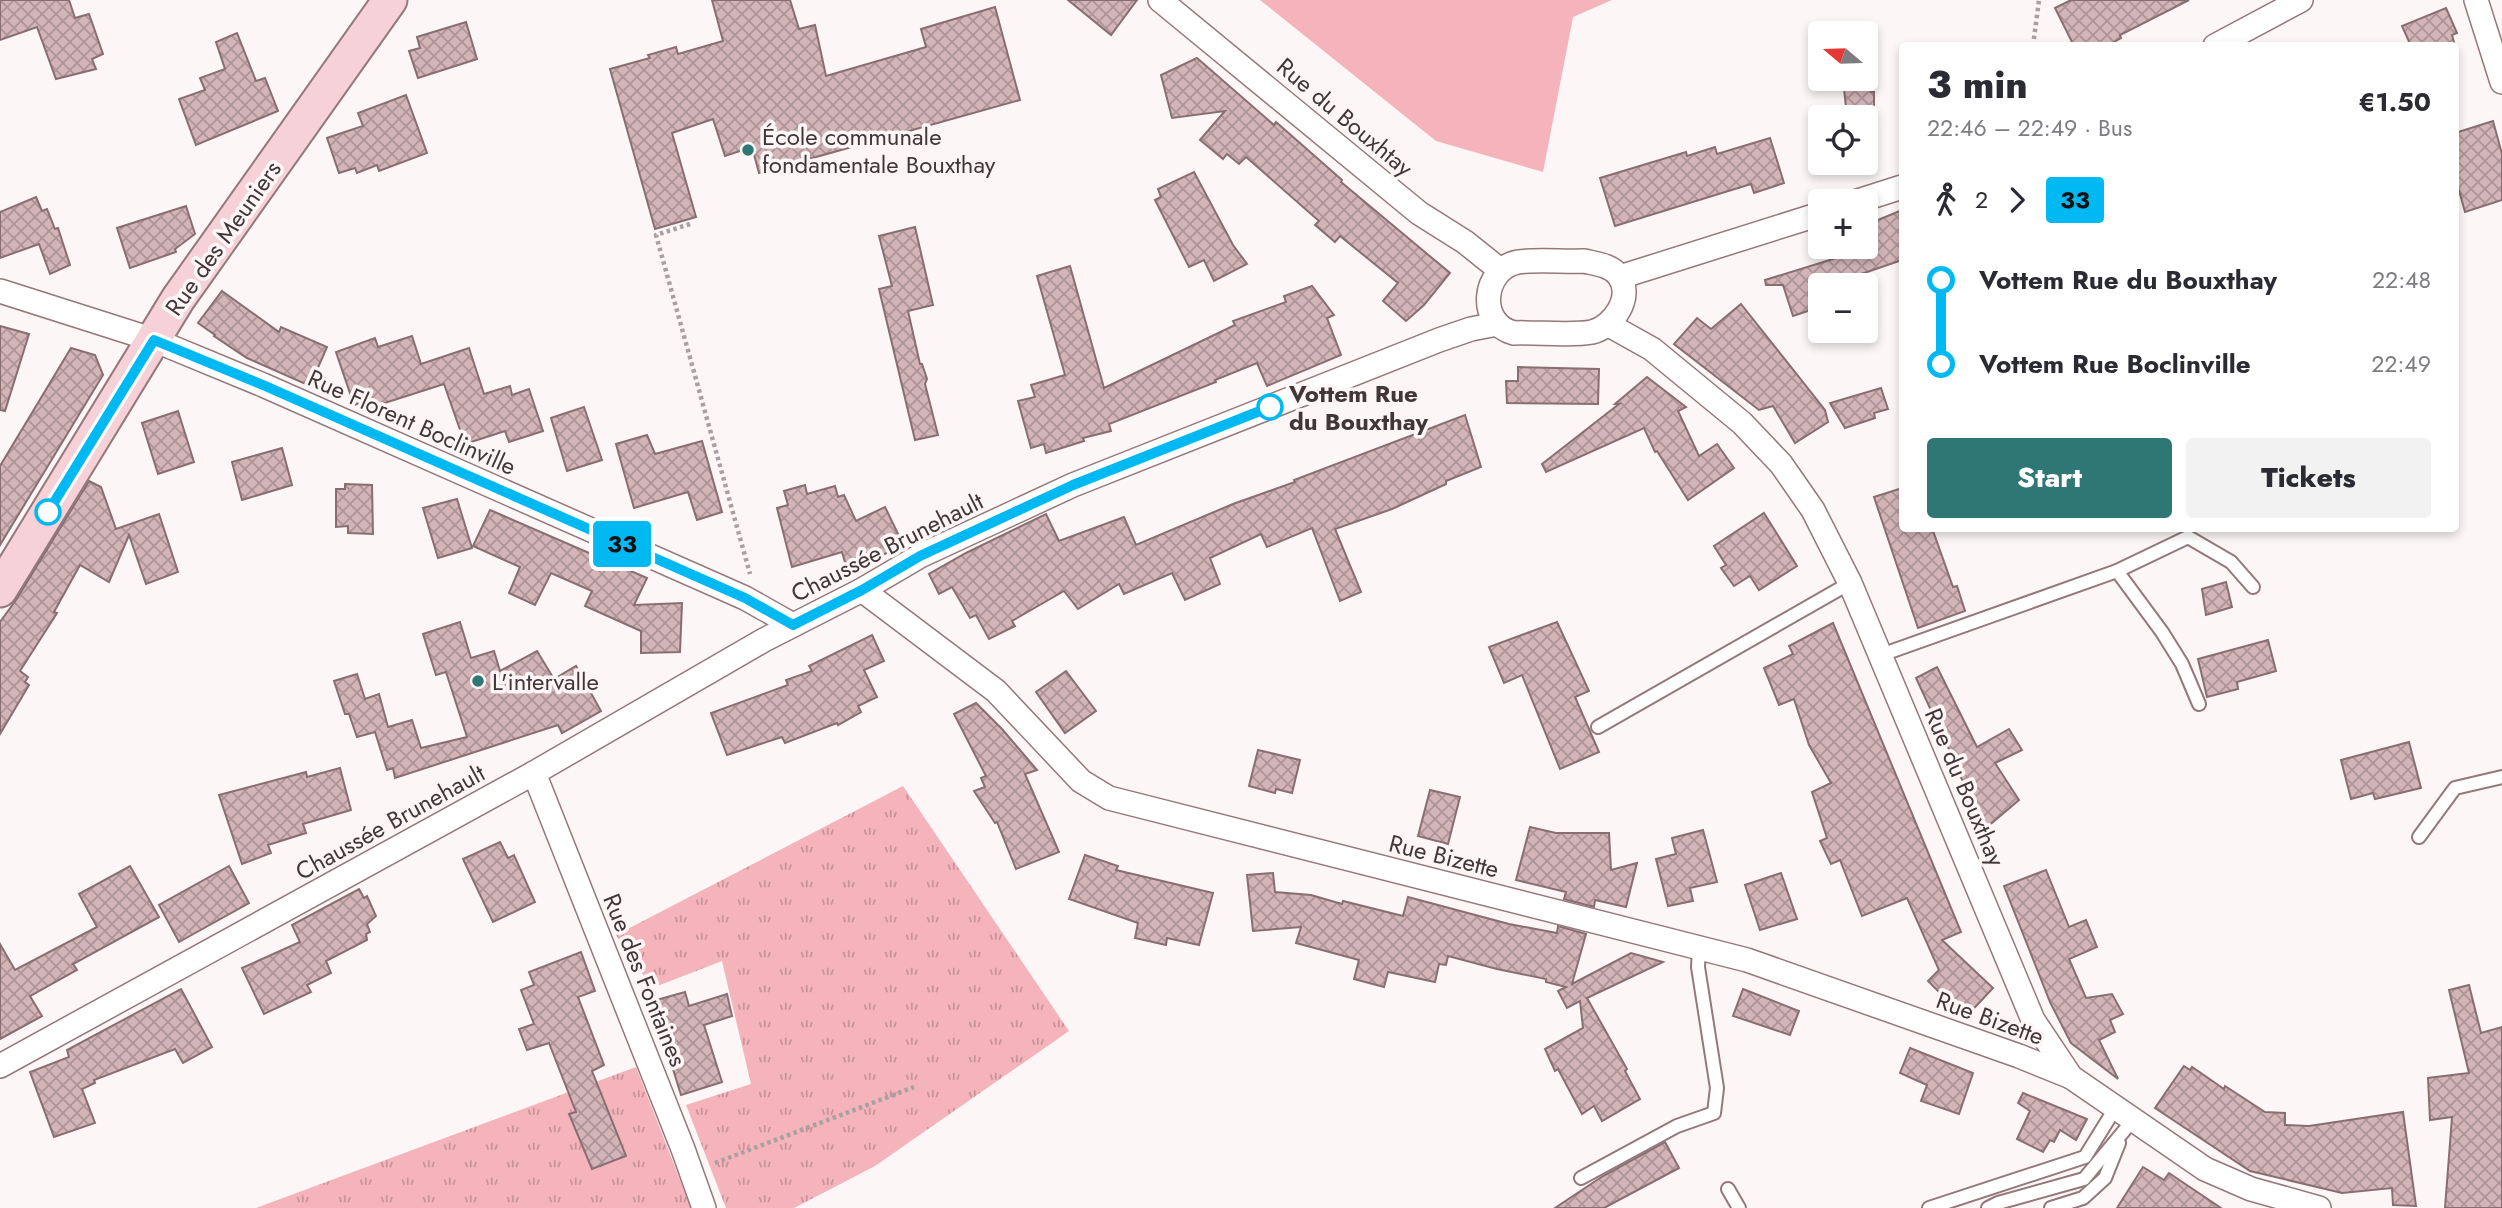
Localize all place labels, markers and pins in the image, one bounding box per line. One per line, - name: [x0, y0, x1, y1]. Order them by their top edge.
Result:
- place label: École communale fondamentale Bouxthay: [762, 119, 996, 182]
- marker: École communale fondamentale Bouxthay: [740, 142, 756, 158]
- place label: Vottem Rue du Bouxthay: [1288, 376, 1429, 439]
- marker: Vottem Rue du Bouxthay: [1257, 394, 1283, 420]
- unlabelled marker: [35, 499, 61, 525]
- place label: L'intervalle: [492, 664, 599, 699]
- marker: L'intervalle: [470, 673, 486, 689]

